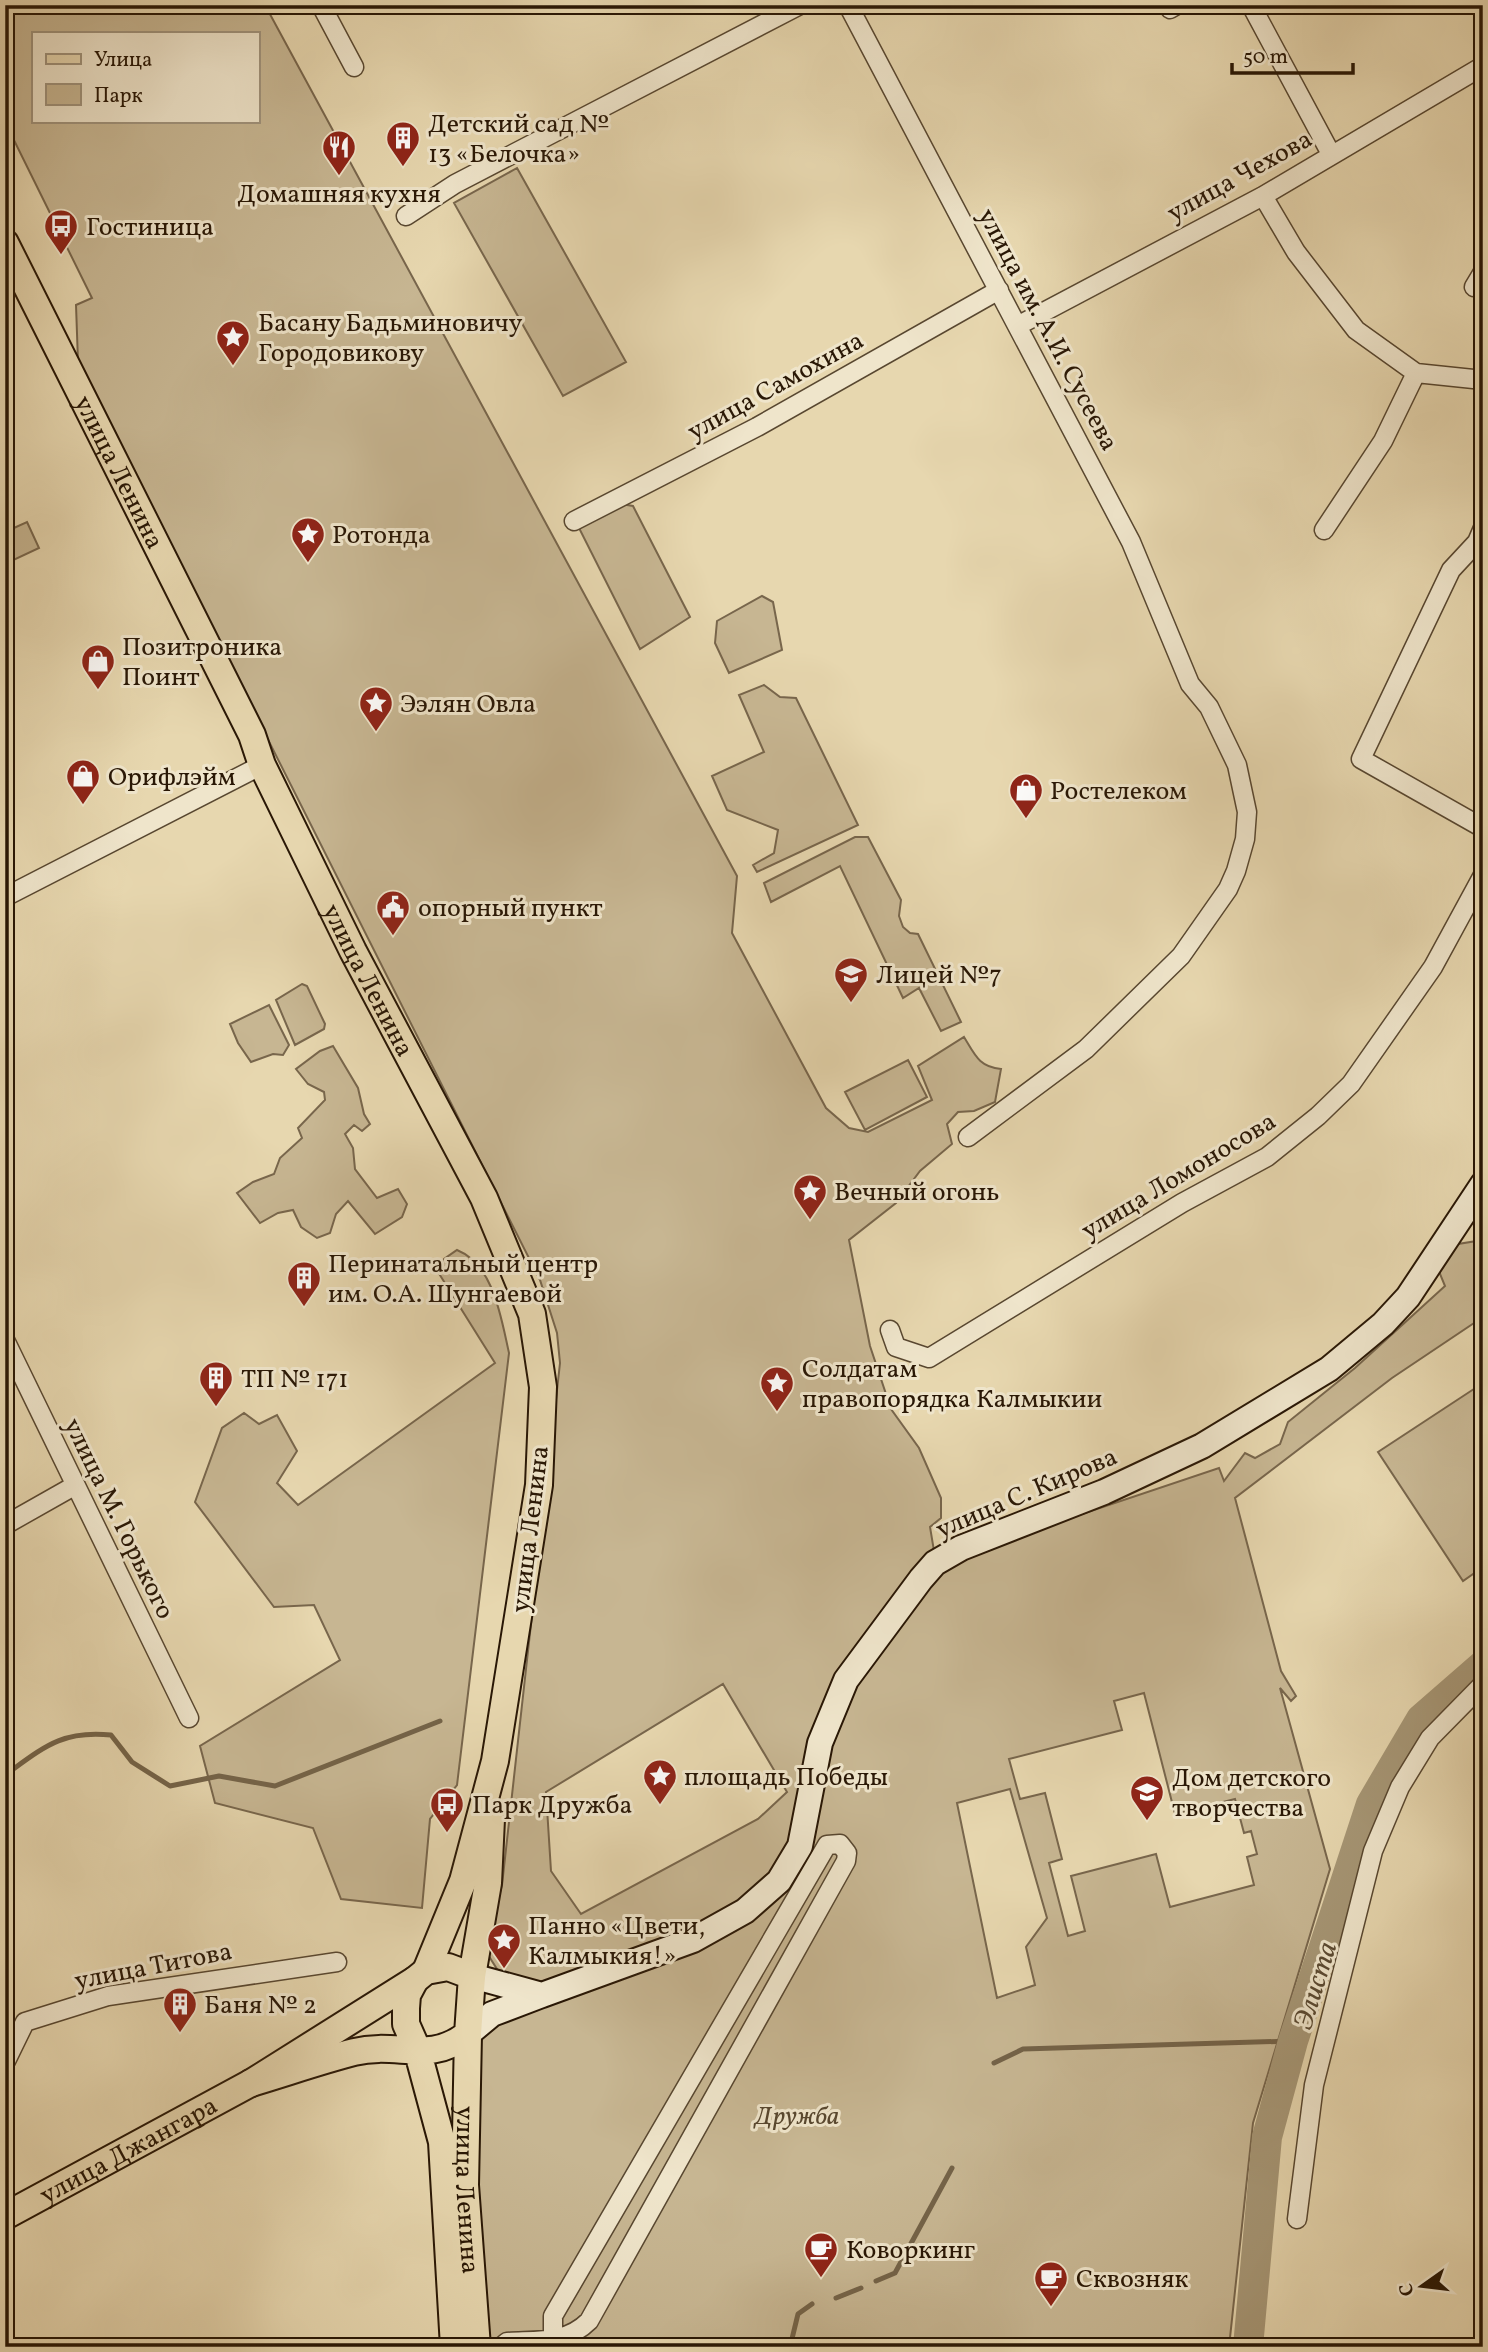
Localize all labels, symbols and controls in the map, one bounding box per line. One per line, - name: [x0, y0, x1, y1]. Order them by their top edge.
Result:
- legend: [32, 32, 259, 122]
- scale bar: [1232, 32, 1353, 76]
- text: 50 m: [1243, 43, 1288, 72]
- text: Улица: [94, 46, 152, 75]
- text: Парк: [94, 82, 143, 111]
- place label: Детский сад № 13 «Белочка»: [428, 107, 609, 173]
- building icon: Детский сад № 13 «Белочка»: [384, 119, 422, 168]
- street label: улица Чехова: [1161, 122, 1319, 232]
- restaurant icon: Домашняя кухня: [320, 128, 358, 177]
- place label: Домашняя кухня: [237, 177, 441, 213]
- street label: улица им. А.И. Сусеева: [968, 202, 1127, 458]
- bus stop icon: Гостиница: [42, 207, 80, 256]
- place label: Гостиница: [86, 210, 214, 246]
- place label: Басану Бадьминовичу Городовикову: [258, 306, 523, 372]
- place icon: Басану Бадьминовичу Городовикову: [214, 318, 252, 367]
- street label: улица Самохина: [681, 323, 871, 450]
- street label: улица Ленина: [64, 390, 172, 556]
- place icon: Ротонда: [289, 515, 327, 564]
- place label: Ротонда: [332, 518, 431, 554]
- place label: Позитроника Поинт: [122, 630, 282, 696]
- shop icon: Позитроника Поинт: [79, 642, 117, 691]
- place icon: Ээлян Овла: [357, 684, 395, 733]
- place label: Ээлян Овла: [400, 687, 536, 723]
- shop icon: Орифлэйм: [64, 757, 102, 806]
- place label: Орифлэйм: [108, 760, 236, 796]
- shop icon: Ростелеком: [1007, 771, 1045, 820]
- place label: Ростелеком: [1050, 774, 1187, 810]
- public building icon: опорный пункт: [374, 888, 412, 937]
- place label: опорный пункт: [418, 891, 603, 927]
- street label: улица Ленина: [313, 898, 422, 1064]
- school or university icon: Лицей №7: [832, 955, 870, 1004]
- place label: Лицей №7: [876, 958, 1002, 994]
- street label: улица Ломоносова: [1075, 1104, 1283, 1249]
- place icon: Вечный огонь: [791, 1172, 829, 1221]
- place label: Вечный огонь: [834, 1175, 999, 1211]
- place label: Перинатальный центр им. О.А. Шунгаевой: [328, 1247, 598, 1313]
- building icon: Перинатальный центр им. О.А. Шунгаевой: [285, 1259, 323, 1308]
- place label: Солдатам правопорядка Калмыкии: [802, 1352, 1102, 1418]
- building icon: ТП № 171: [197, 1359, 235, 1408]
- place label: ТП № 171: [241, 1362, 348, 1398]
- place icon: Солдатам правопорядка Калмыкии: [758, 1364, 796, 1413]
- street label: улица М. Горького: [54, 1412, 182, 1625]
- street label: улица С. Кирова: [930, 1439, 1123, 1548]
- street label: улица Ленина: [503, 1444, 559, 1615]
- place icon: площадь Победы: [641, 1757, 679, 1806]
- place label: площадь Победы: [684, 1760, 888, 1796]
- place label: Дом детского творчества: [1172, 1761, 1331, 1827]
- school or university icon: Дом детского творчества: [1128, 1773, 1166, 1822]
- bus stop icon: Парк Дружба: [428, 1785, 466, 1834]
- place label: Парк Дружба: [472, 1788, 632, 1824]
- place label: Панно «Цвети, Калмыкия!»: [528, 1909, 705, 1975]
- place icon: Панно «Цвети, Калмыкия!»: [485, 1921, 523, 1970]
- street label: улица Титова: [72, 1934, 235, 2000]
- water label: Элиста: [1285, 1937, 1348, 2034]
- building icon: Баня № 2: [161, 1985, 199, 2034]
- place label: Баня № 2: [204, 1988, 317, 2024]
- street label: улица Джангара: [34, 2088, 224, 2214]
- park label: Дружба: [753, 2099, 839, 2135]
- street label: улица Ленина: [445, 2106, 488, 2275]
- cafe icon: Коворкинг: [802, 2230, 840, 2279]
- place label: Коворкинг: [846, 2233, 975, 2269]
- north arrow: [1386, 2250, 1456, 2320]
- cafe icon: Сквозняк: [1032, 2259, 1070, 2308]
- place label: Сквозняк: [1076, 2262, 1188, 2298]
- text: С: [1393, 2281, 1422, 2299]

